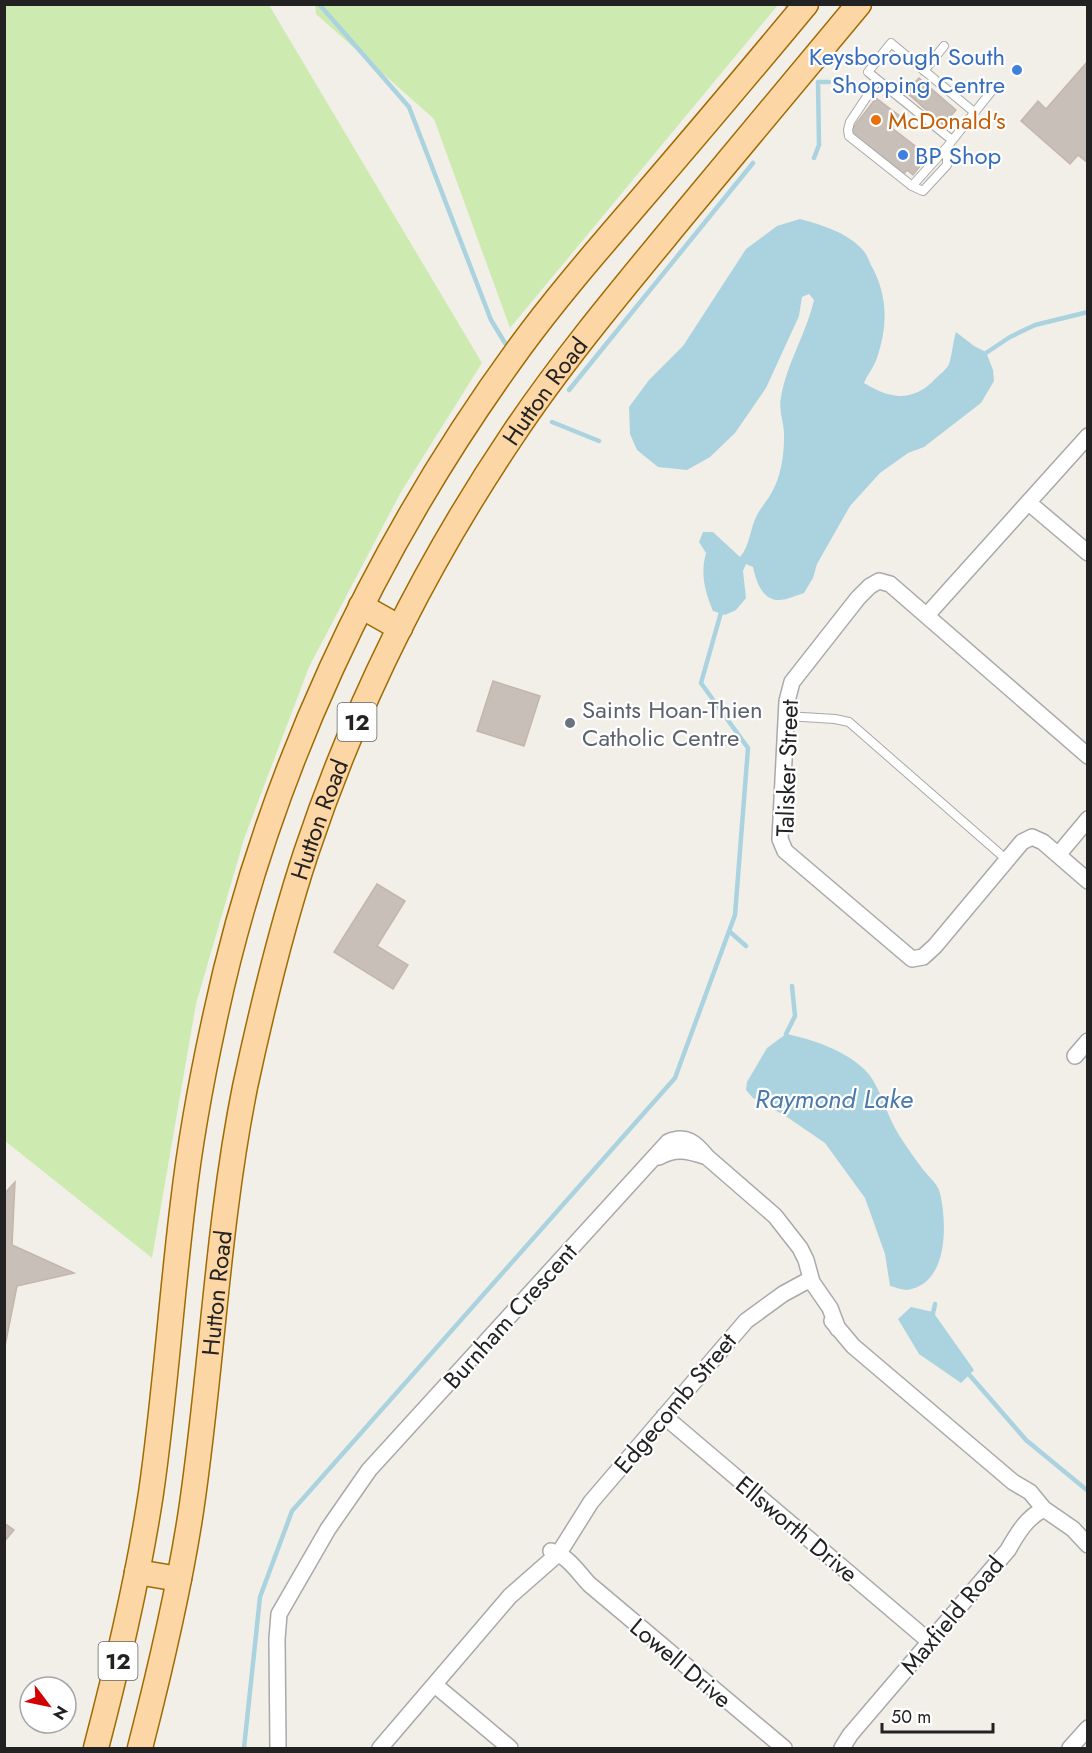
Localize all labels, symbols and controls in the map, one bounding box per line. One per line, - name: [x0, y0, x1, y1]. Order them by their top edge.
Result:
- place label: Keysborough South Shopping Centre: [809, 39, 1005, 102]
- marker: Keysborough South Shopping Centre: [1010, 63, 1024, 77]
- place label: McDonald's: [888, 103, 1006, 138]
- marker: McDonald's: [869, 113, 883, 127]
- place label: BP Shop: [915, 138, 1001, 173]
- marker: BP Shop: [896, 148, 910, 162]
- street label: Hutton Road: [493, 329, 596, 452]
- place label: Saints Hoan-Thien Catholic Centre: [582, 692, 763, 755]
- street label: Talisker Street: [767, 699, 807, 837]
- road number: 12: [338, 703, 376, 741]
- marker: Saints Hoan-Thien Catholic Centre: [563, 716, 577, 730]
- street label: Hutton Road: [281, 754, 356, 884]
- water label: Raymond Lake: [755, 1080, 913, 1118]
- street label: Hutton Road: [192, 1228, 240, 1357]
- street label: Burnham Crescent: [435, 1235, 585, 1397]
- street label: Edgecomb Street: [606, 1325, 745, 1481]
- street label: Ellsworth Drive: [728, 1467, 866, 1591]
- street label: Maxfield Road: [892, 1548, 1012, 1682]
- street label: Lowell Drive: [622, 1610, 740, 1716]
- road number: 12: [98, 1642, 138, 1680]
- north arrow: [18, 1675, 78, 1735]
- scale bar: [882, 1696, 993, 1734]
- text: N: [47, 1701, 73, 1724]
- text: 50 m: [891, 1704, 931, 1730]

